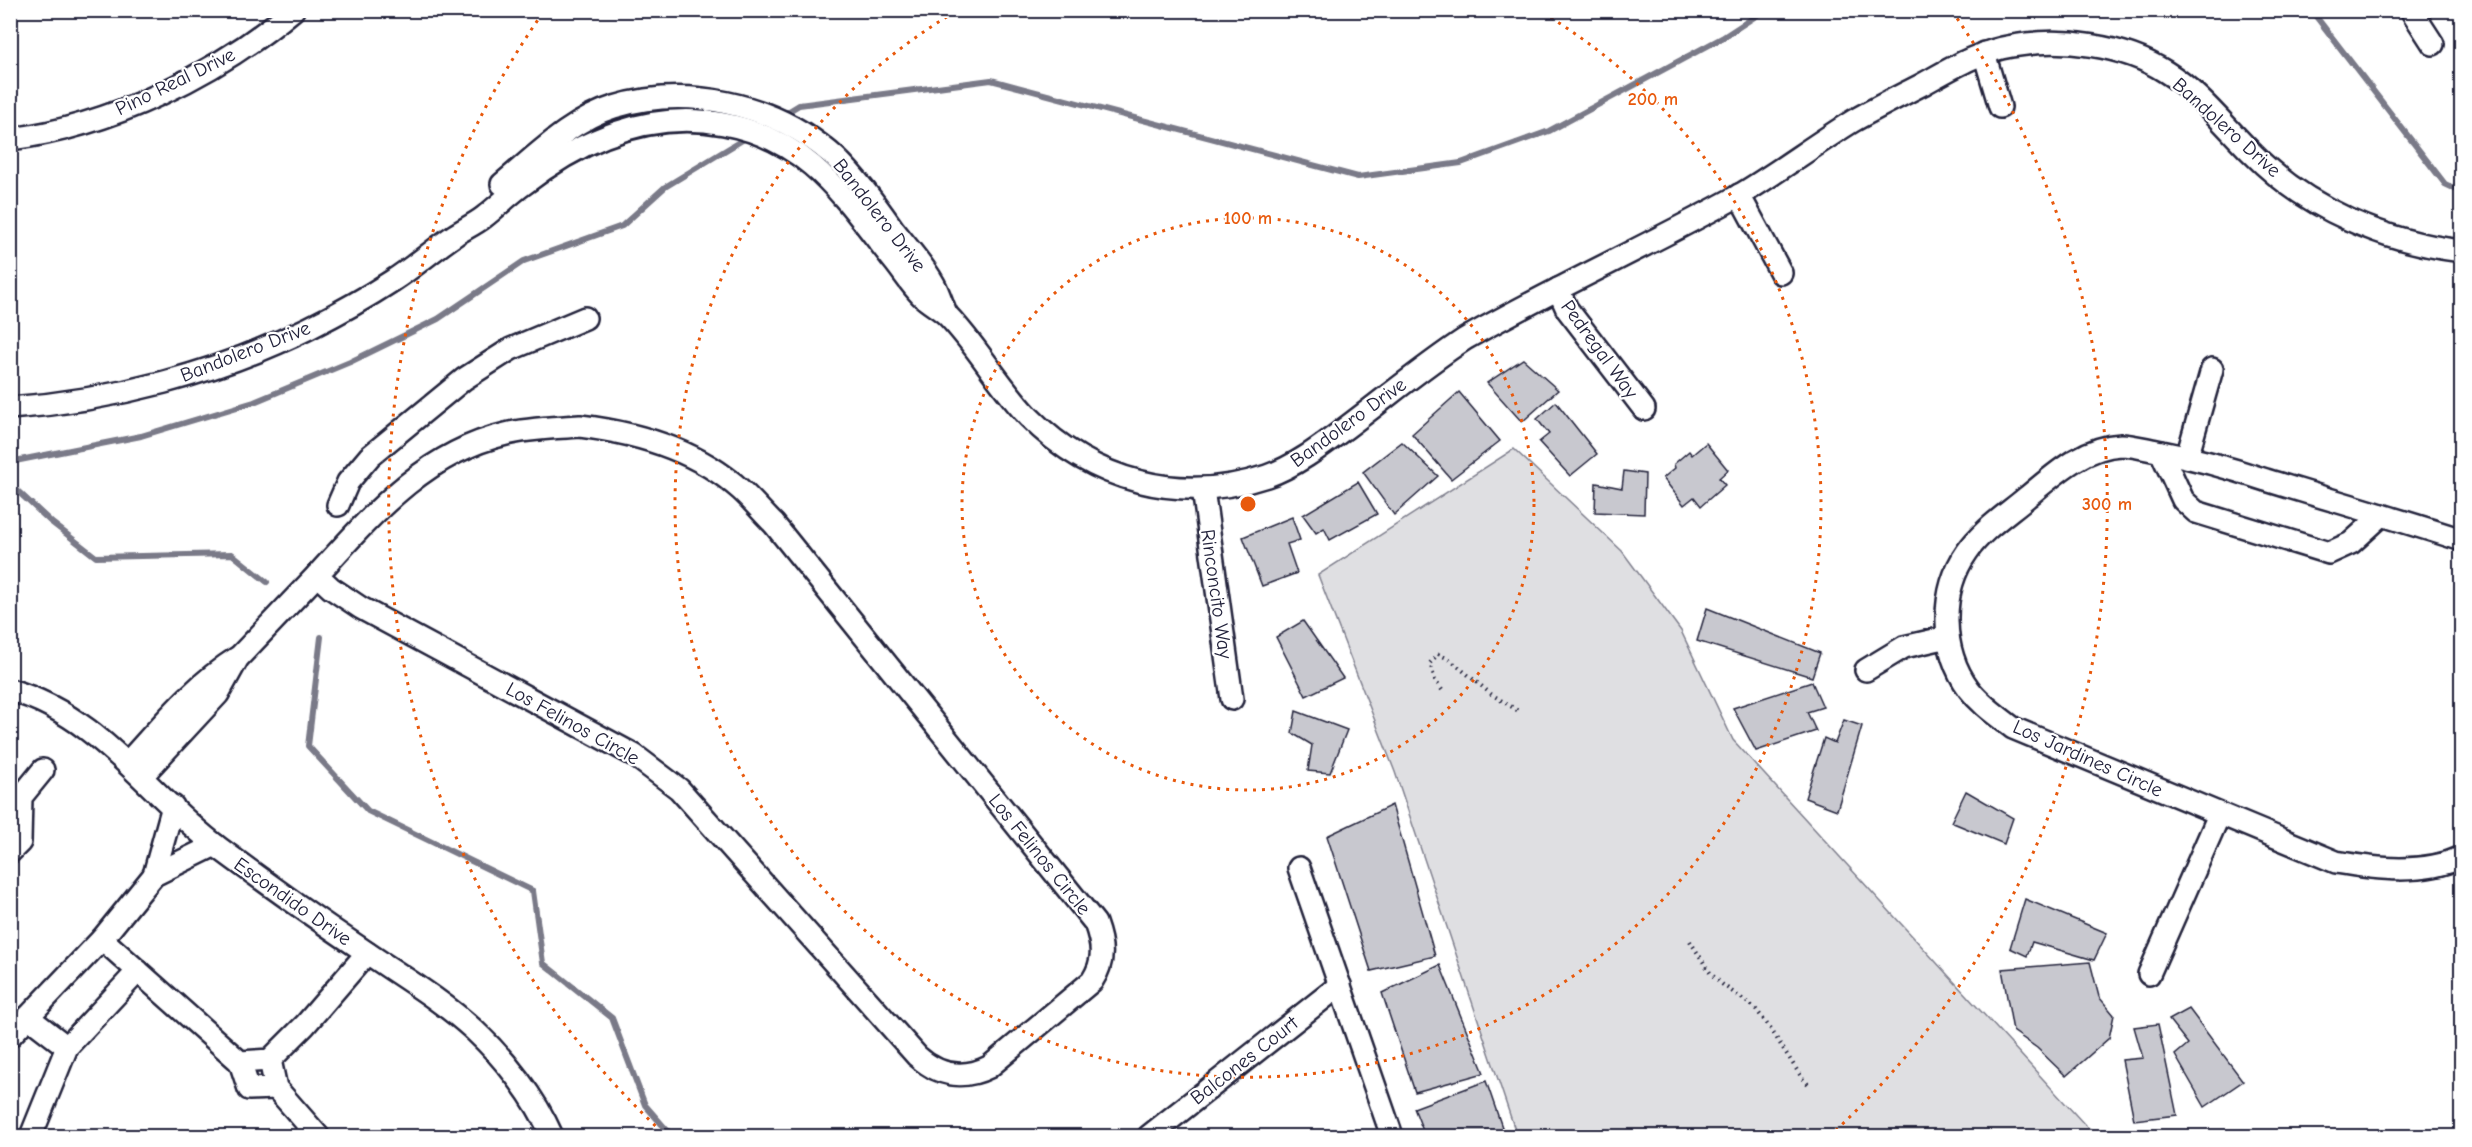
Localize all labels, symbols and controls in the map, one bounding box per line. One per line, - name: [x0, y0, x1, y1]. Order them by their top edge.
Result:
- street label: Pino Real Drive: [112, 43, 239, 120]
- street label: Bandolero Drive: [2168, 73, 2285, 182]
- text: 200 m: [1628, 89, 1678, 110]
- street label: Bandolero Drive: [828, 154, 931, 276]
- text: 100 m: [1224, 208, 1272, 229]
- street label: Pedregal Way: [1556, 296, 1643, 403]
- street label: Bandolero Drive: [177, 316, 313, 387]
- street label: Bandolero Drive: [1286, 373, 1411, 472]
- centre of rings: [1238, 494, 1258, 514]
- text: 300 m: [2082, 494, 2132, 515]
- street label: Rinconcito Way: [1196, 528, 1237, 660]
- street label: Los Felinos Circle: [502, 677, 644, 770]
- street label: Los Jardines Circle: [2009, 715, 2166, 802]
- street label: Los Felinos Circle: [984, 789, 1095, 920]
- street label: Escondido Drive: [230, 853, 356, 950]
- street label: Balcones Court: [1186, 1010, 1304, 1110]

